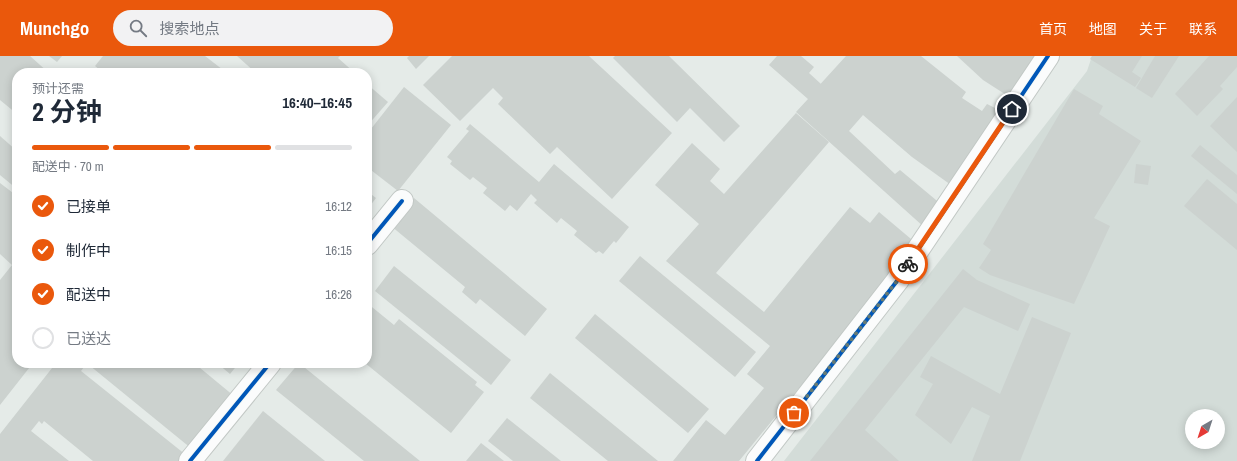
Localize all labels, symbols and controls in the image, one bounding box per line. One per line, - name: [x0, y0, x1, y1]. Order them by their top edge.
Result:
- search box: [113, 10, 393, 46]
- text: Munchgo: [20, 15, 89, 41]
- icon: search: [127, 17, 149, 39]
- text: 搜索地点: [159, 18, 219, 39]
- text: 首页: [1039, 20, 1067, 38]
- text: 地图: [1089, 20, 1117, 38]
- text: 关于: [1139, 20, 1167, 38]
- text: 联系: [1189, 20, 1217, 38]
- text: 预计还需: [32, 80, 84, 97]
- text: 16:40–16:45: [282, 92, 352, 113]
- pin: [995, 92, 1029, 126]
- text: 2 分钟: [32, 94, 102, 129]
- icon: home: [1001, 98, 1023, 120]
- text: 配送中 · 70 m: [32, 158, 104, 175]
- icon: check: [32, 195, 54, 217]
- text: 已接单: [66, 196, 111, 217]
- text: 16:12: [325, 198, 352, 215]
- icon: check: [32, 239, 54, 261]
- text: 制作中: [66, 240, 111, 261]
- text: 16:15: [325, 242, 352, 259]
- courier: [888, 244, 928, 284]
- icon: bike: [897, 253, 919, 275]
- icon: check: [32, 283, 54, 305]
- text: 配送中: [66, 284, 111, 305]
- text: 16:26: [325, 286, 352, 303]
- text: 已送达: [66, 328, 111, 349]
- pin: [777, 396, 811, 430]
- icon: bag: [783, 402, 805, 424]
- north arrow: [1185, 409, 1225, 449]
- map controls: [1185, 409, 1225, 449]

